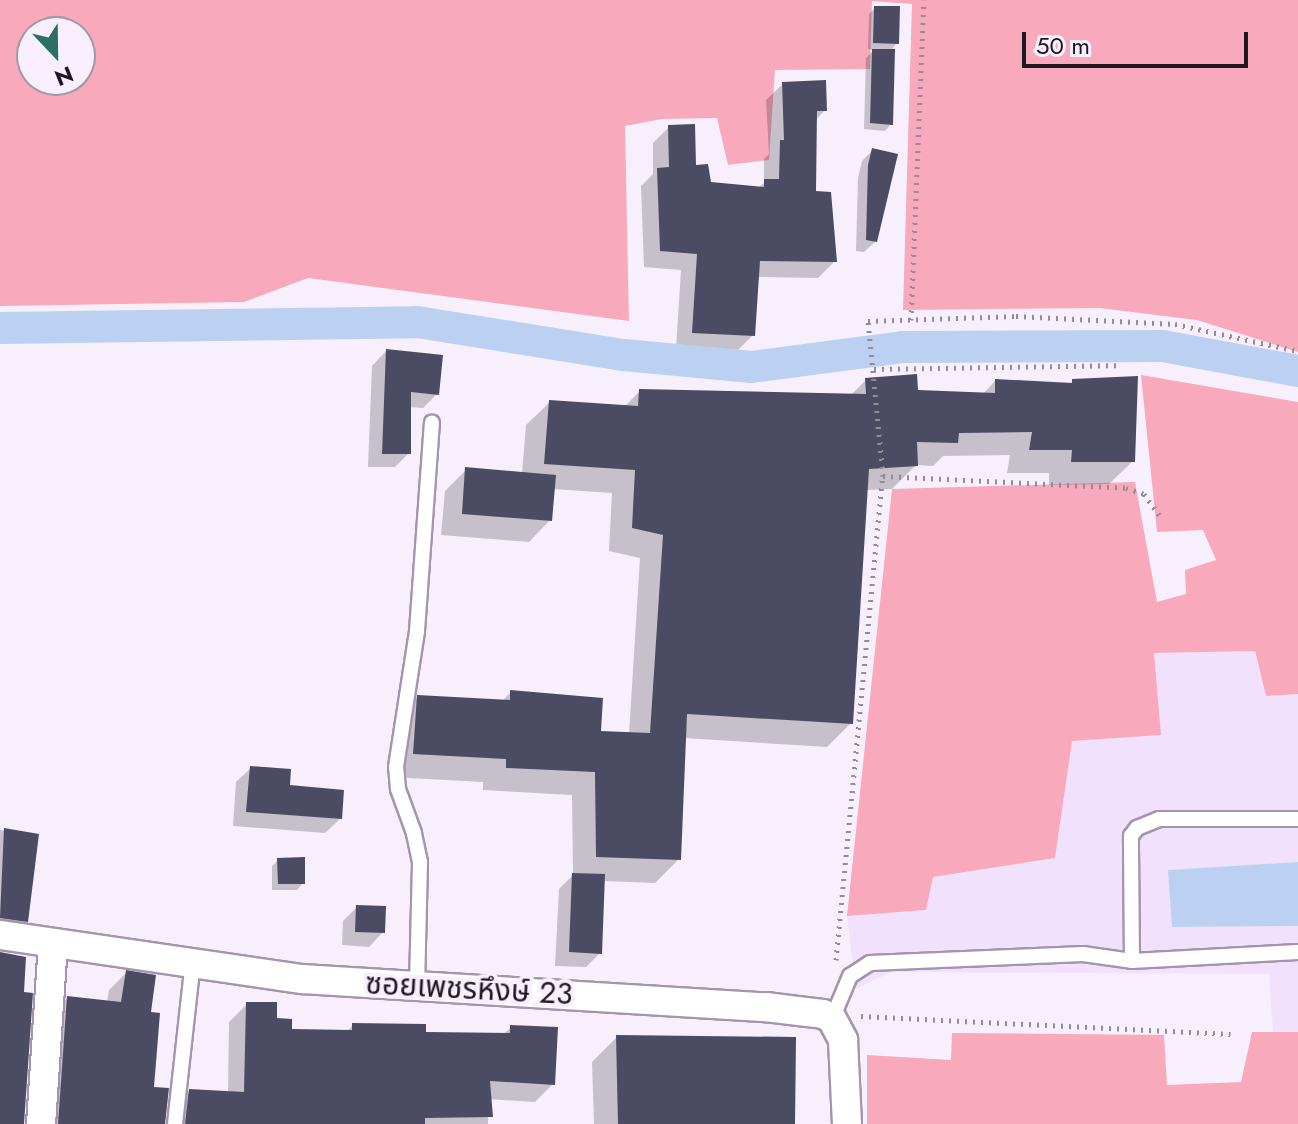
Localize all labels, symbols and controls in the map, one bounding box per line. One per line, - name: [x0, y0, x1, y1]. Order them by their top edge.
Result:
- north arrow: [16, 16, 96, 96]
- scale bar: [1026, 16, 1252, 66]
- text: 50 m: [1036, 28, 1090, 63]
- text: N: [50, 58, 78, 95]
- street label: ซอยเพชรหึงษ์ 23: [365, 966, 573, 1012]

